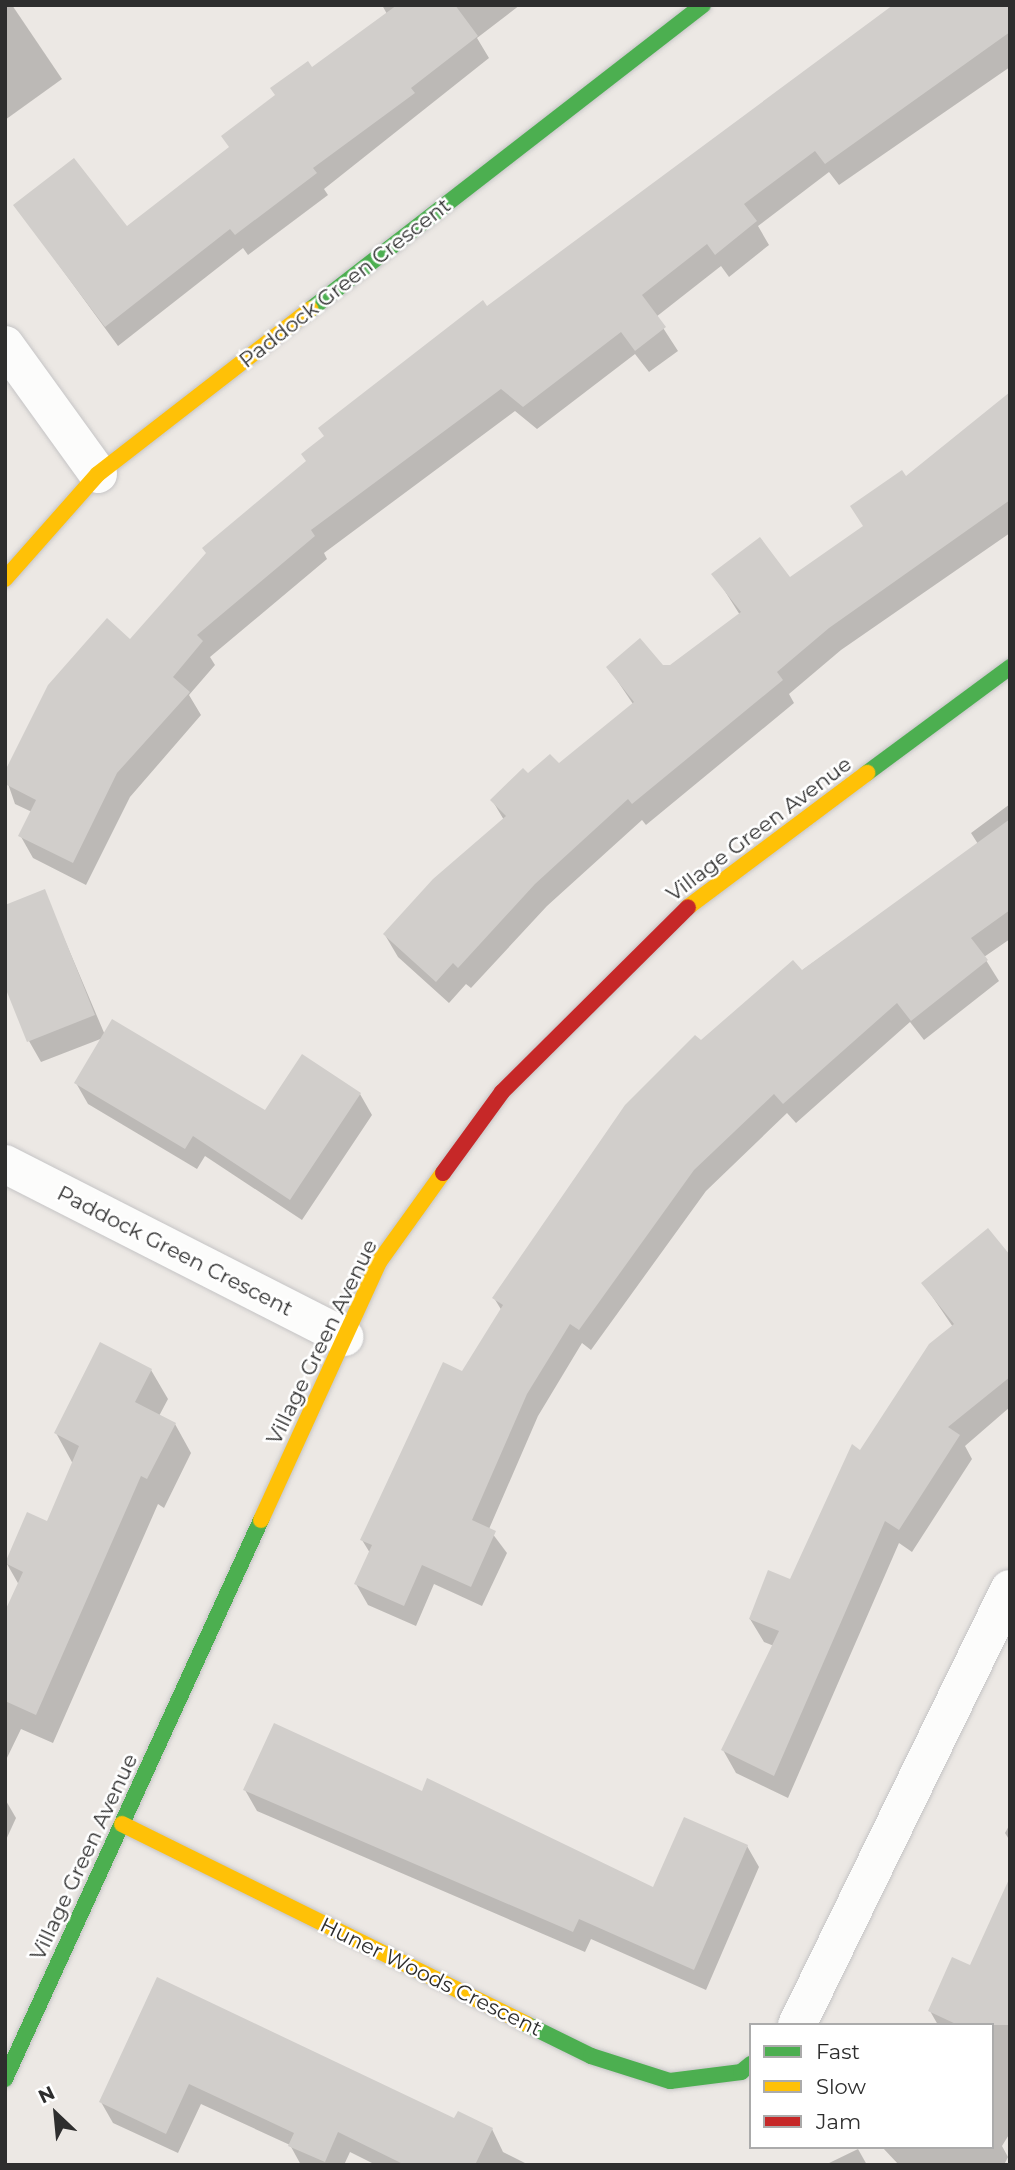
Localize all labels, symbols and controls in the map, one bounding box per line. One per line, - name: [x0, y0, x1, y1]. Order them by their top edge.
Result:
- street label: Paddock Green Crescent: [234, 193, 456, 373]
- street label: Village Green Avenue: [662, 751, 856, 907]
- street label: Paddock Green Crescent: [53, 1181, 297, 1321]
- street label: Village Green Avenue: [261, 1235, 383, 1449]
- street label: Village Green Avenue: [25, 1750, 143, 1964]
- street label: Huner Woods Crescent: [316, 1912, 546, 2042]
- legend: [749, 2023, 994, 2149]
- text: Fast: [816, 2039, 860, 2064]
- text: Slow: [816, 2074, 866, 2099]
- north arrow: [21, 2079, 91, 2149]
- text: N: [35, 2081, 59, 2108]
- text: Jam: [816, 2109, 861, 2134]

